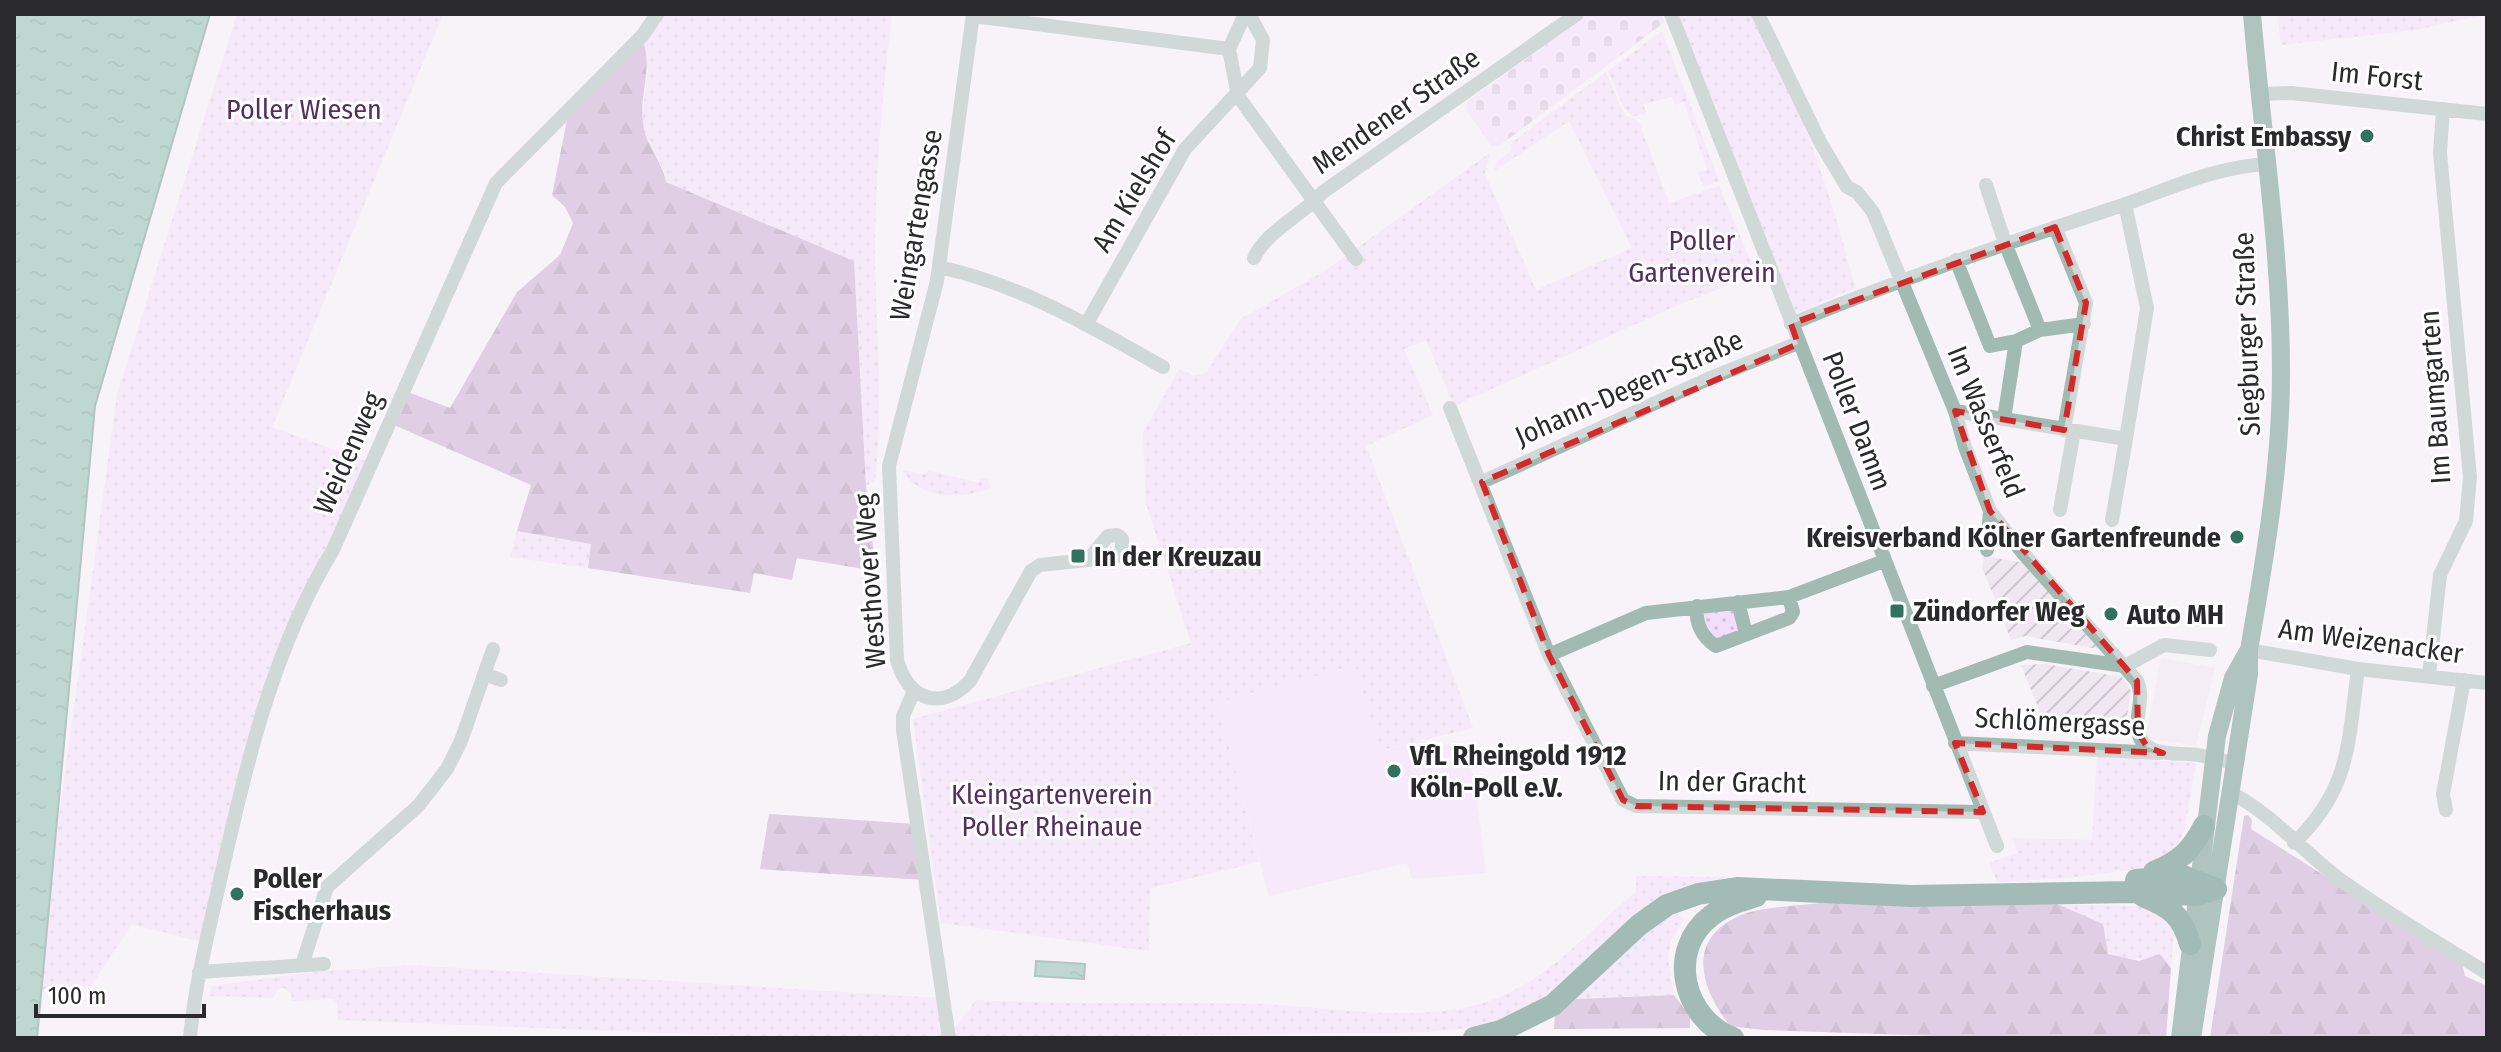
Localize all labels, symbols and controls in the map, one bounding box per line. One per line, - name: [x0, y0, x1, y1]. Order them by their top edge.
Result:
- street label: Mendener Straße: [1306, 41, 1486, 181]
- street label: Im Forst: [2330, 55, 2425, 97]
- park label: Poller Wiesen: [226, 93, 382, 126]
- place label: Christ Embassy: [2176, 120, 2352, 153]
- street label: Am Kielshof: [1085, 122, 1184, 258]
- street label: Weingartengasse: [883, 127, 949, 323]
- marker: Christ Embassy: [2358, 127, 2376, 145]
- park label: Poller Gartenverein: [1628, 224, 1776, 289]
- street label: Siegburger Straße: [2227, 231, 2267, 437]
- street label: Im Baumgarten: [2412, 309, 2458, 485]
- street label: Johann-Degen-Straße: [1510, 323, 1748, 453]
- street label: Im Wasserfeld: [1941, 341, 2031, 503]
- street label: Poller Damm: [1815, 347, 1899, 495]
- street label: Weidenweg: [306, 386, 390, 519]
- street label: Westhover Weg: [847, 492, 893, 670]
- place label: Kreisverband Kölner Gartenfreunde: [1806, 521, 2221, 554]
- marker: Kreisverband Kölner Gartenfreunde: [2228, 528, 2246, 546]
- place label: In der Kreuzau: [1094, 540, 1262, 573]
- marker: In der Kreuzau: [1069, 547, 1087, 565]
- place label: Zündorfer Weg: [1913, 595, 2085, 628]
- place label: Auto MH: [2126, 598, 2224, 631]
- marker: Zündorfer Weg: [1888, 602, 1906, 620]
- marker: Auto MH: [2102, 605, 2120, 623]
- street label: Am Weizenacker: [2277, 612, 2466, 670]
- street label: Schlömergasse: [1974, 701, 2146, 743]
- place label: VfL Rheingold 1912 Köln-Poll e.V.: [1409, 739, 1627, 804]
- marker: VfL Rheingold 1912 Köln-Poll e.V.: [1385, 762, 1403, 780]
- street label: In der Gracht: [1658, 764, 1807, 800]
- park label: Kleingartenverein Poller Rheinaue: [951, 778, 1153, 843]
- place label: Poller Fischerhaus: [253, 862, 391, 927]
- marker: Poller Fischerhaus: [228, 885, 246, 903]
- scale bar: [36, 968, 204, 1018]
- text: 100 m: [48, 982, 106, 1010]

